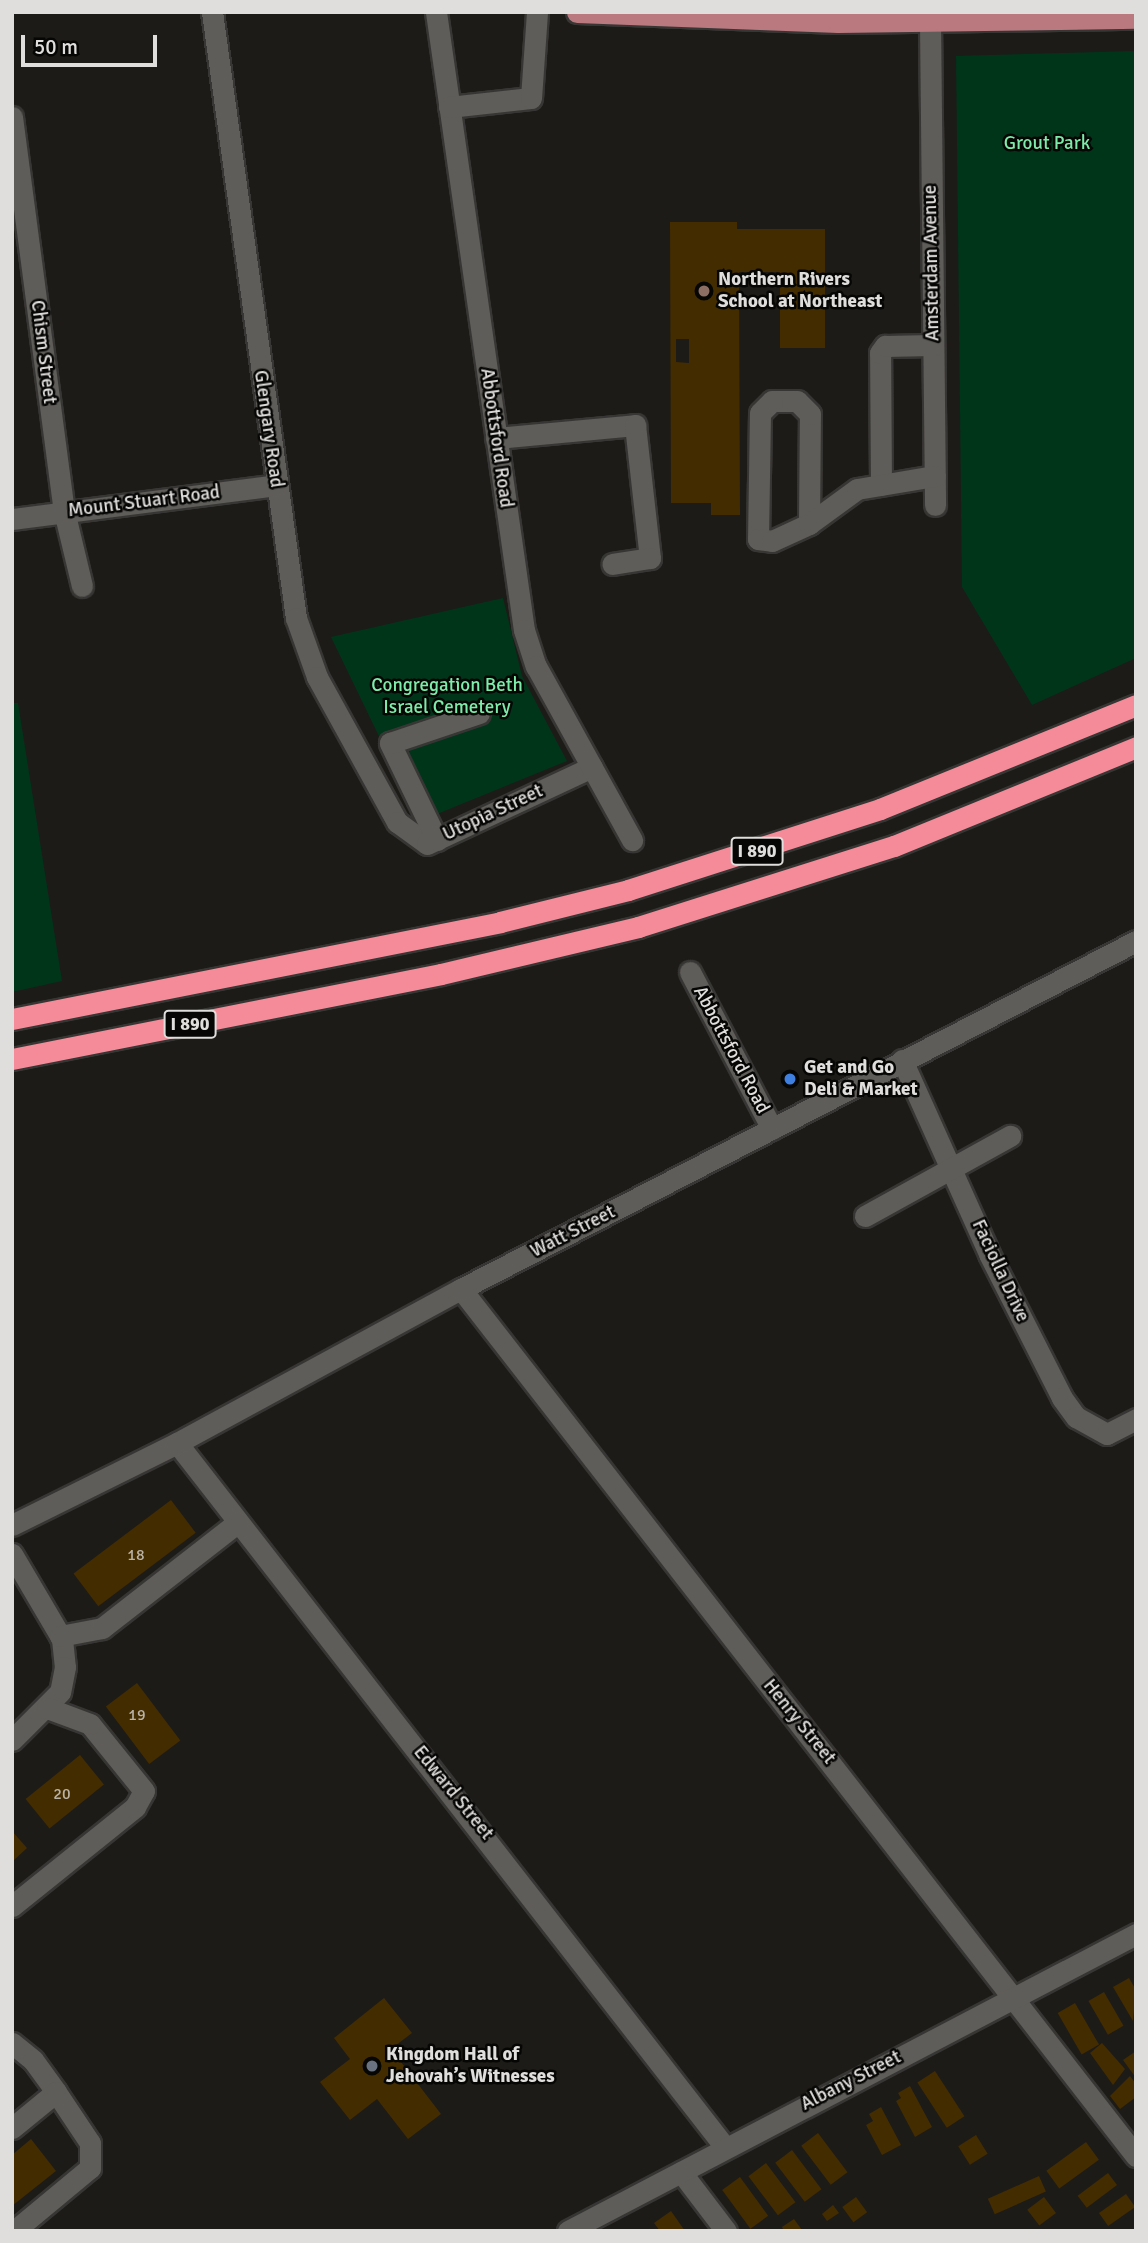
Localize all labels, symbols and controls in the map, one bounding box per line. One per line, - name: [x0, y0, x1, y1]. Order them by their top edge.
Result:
- scale bar: [24, 21, 161, 65]
- text: 50 m: [34, 34, 78, 60]
- park label: Grout Park: [1004, 133, 1090, 155]
- street label: Amsterdam Avenue: [919, 185, 945, 341]
- place label: Northern Rivers School at Northeast: [718, 269, 882, 313]
- marker: Northern Rivers School at Northeast: [696, 283, 712, 299]
- street label: Chism Street: [25, 299, 61, 405]
- street label: Abbottsford Road: [475, 367, 517, 509]
- street label: Glengary Road: [248, 369, 288, 489]
- street label: Mount Stuart Road: [67, 481, 221, 523]
- park label: Congregation Beth Israel Cemetery: [371, 675, 523, 719]
- street label: Utopia Street: [439, 780, 547, 846]
- road number: I 890: [729, 836, 785, 866]
- street label: Abbottsford Road: [688, 982, 774, 1118]
- road number: I 890: [162, 1009, 218, 1038]
- place label: Get and Go Deli & Market: [804, 1057, 918, 1101]
- marker: Get and Go Deli & Market: [782, 1071, 798, 1087]
- street label: Watt Street: [527, 1201, 619, 1263]
- street label: Faciolla Drive: [966, 1216, 1034, 1326]
- house number: 18: [127, 1545, 145, 1565]
- street label: Henry Street: [758, 1675, 840, 1769]
- house number: 19: [128, 1705, 146, 1725]
- street label: Edward Street: [408, 1741, 498, 1845]
- house number: 20: [53, 1784, 71, 1804]
- place label: Kingdom Hall of Jehovah’s Witnesses: [386, 2044, 555, 2088]
- street label: Albany Street: [797, 2046, 905, 2116]
- marker: Kingdom Hall of Jehovah’s Witnesses: [364, 2058, 380, 2074]

